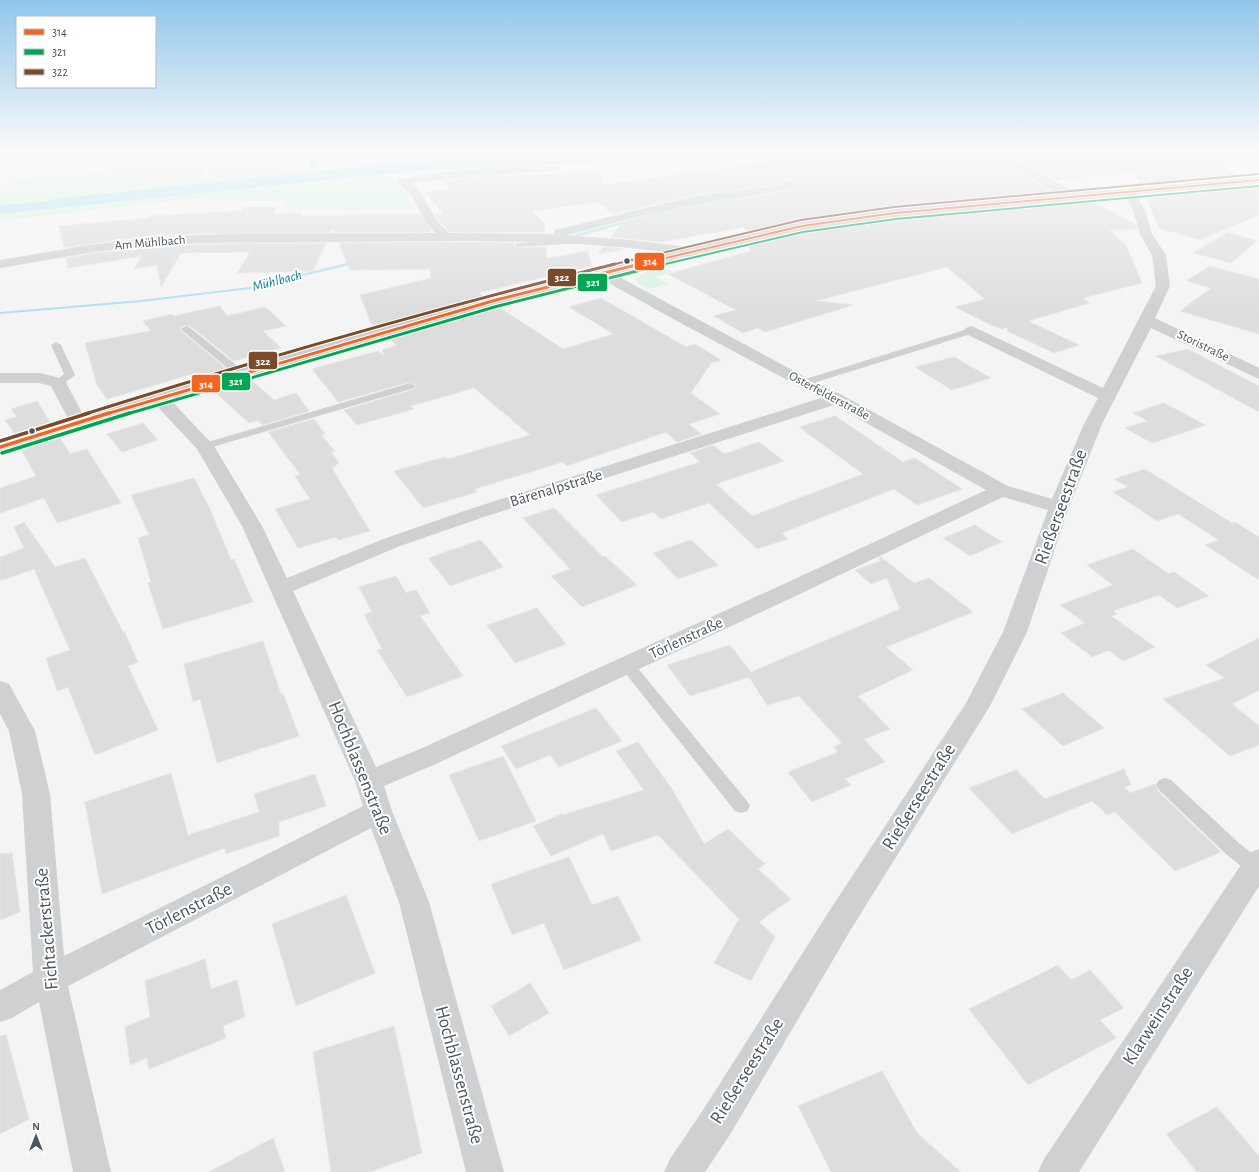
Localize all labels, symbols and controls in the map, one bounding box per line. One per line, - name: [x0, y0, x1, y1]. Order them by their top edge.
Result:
- legend: [16, 16, 156, 88]
- text: 314: [52, 26, 67, 38]
- text: 321: [52, 46, 67, 58]
- text: 322: [52, 66, 68, 78]
- street label: Am Mühlbach: [114, 233, 186, 253]
- line badge: 314: [634, 252, 665, 271]
- unlabelled marker: [622, 256, 632, 266]
- text: 314: [643, 256, 658, 267]
- water label: Mühlbach: [251, 268, 303, 294]
- line badge: 322: [547, 268, 577, 287]
- text: 322: [554, 272, 570, 283]
- line badge: 321: [577, 273, 608, 292]
- text: 321: [586, 277, 600, 288]
- street label: Storistraße: [1175, 328, 1231, 364]
- line badge: 322: [248, 351, 278, 370]
- text: 322: [255, 356, 271, 367]
- street label: Osterfelderstraße: [787, 369, 871, 423]
- line badge: 321: [221, 372, 251, 391]
- line badge: 314: [191, 374, 221, 393]
- text: 321: [229, 376, 243, 387]
- text: 314: [199, 379, 214, 390]
- unlabelled marker: [27, 426, 37, 436]
- street label: Rießerseestraße: [1031, 447, 1091, 567]
- street label: Bärenalpstraße: [508, 466, 604, 510]
- street label: Törlenstraße: [647, 614, 725, 662]
- street label: Hochblassenstraße: [325, 699, 395, 837]
- street label: Rießerseestraße: [879, 741, 959, 853]
- street label: Fichtackerstraße: [32, 867, 62, 991]
- street label: Törlenstraße: [143, 879, 235, 939]
- street label: Klarweinstraße: [1119, 964, 1197, 1068]
- street label: Hochblassenstraße: [431, 1004, 487, 1146]
- street label: Rießerseestraße: [707, 1015, 787, 1127]
- north arrow: [16, 1116, 56, 1156]
- text: N: [32, 1121, 40, 1132]

